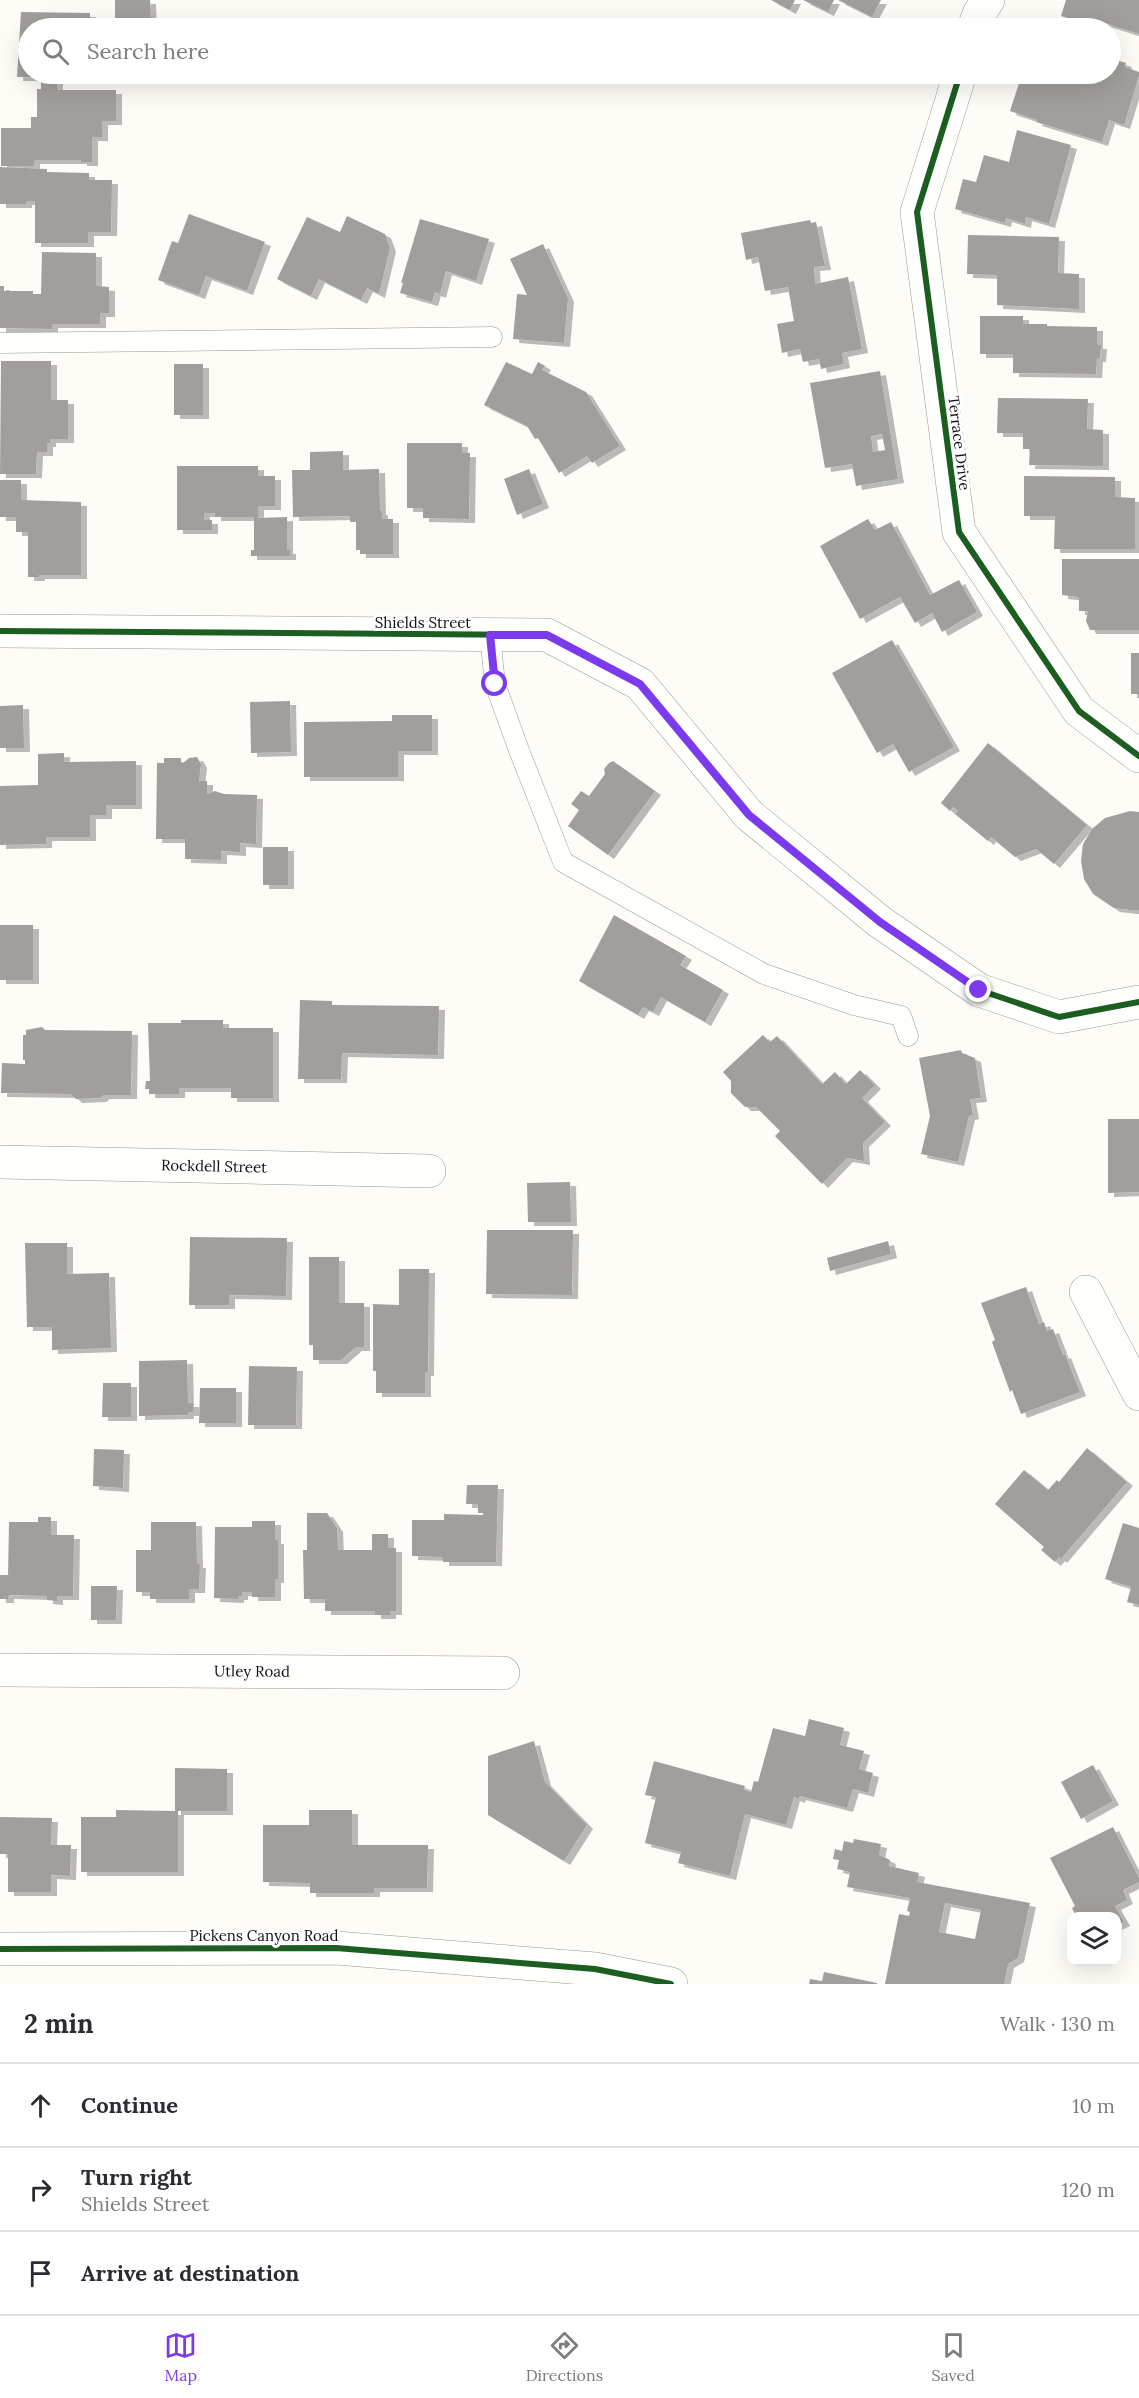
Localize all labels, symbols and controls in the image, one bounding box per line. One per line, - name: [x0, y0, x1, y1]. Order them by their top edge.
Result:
- search box: [18, 18, 1121, 84]
- icon: search: [39, 35, 72, 68]
- text: Search here: [87, 37, 209, 65]
- street label: Terrace Drive: [944, 395, 975, 491]
- street label: Shields Street: [375, 613, 471, 632]
- route start: [481, 670, 507, 696]
- route end: [965, 976, 991, 1002]
- street label: Rockdell Street: [161, 1155, 267, 1177]
- street label: Utley Road: [214, 1661, 290, 1681]
- map controls: [1067, 1912, 1121, 1966]
- button: layers: [1067, 1912, 1121, 1966]
- street label: Pickens Canyon Road: [190, 1926, 339, 1945]
- text: 2 min: [24, 2007, 94, 2040]
- text: Walk · 130 m: [1000, 2011, 1115, 2036]
- icon: ahead: [24, 2089, 57, 2122]
- text: Continue: [81, 2091, 178, 2119]
- text: 10 m: [1072, 2093, 1115, 2118]
- text: Turn right: [81, 2163, 192, 2191]
- icon: right: [24, 2173, 57, 2206]
- text: 120 m: [1061, 2177, 1115, 2202]
- text: Shields Street: [81, 2191, 209, 2216]
- icon: arrive: [24, 2257, 57, 2290]
- text: Arrive at destination: [81, 2259, 299, 2287]
- tab: Map: [164, 2329, 197, 2385]
- tab: Directions: [526, 2329, 603, 2385]
- tab: Saved: [931, 2329, 975, 2385]

